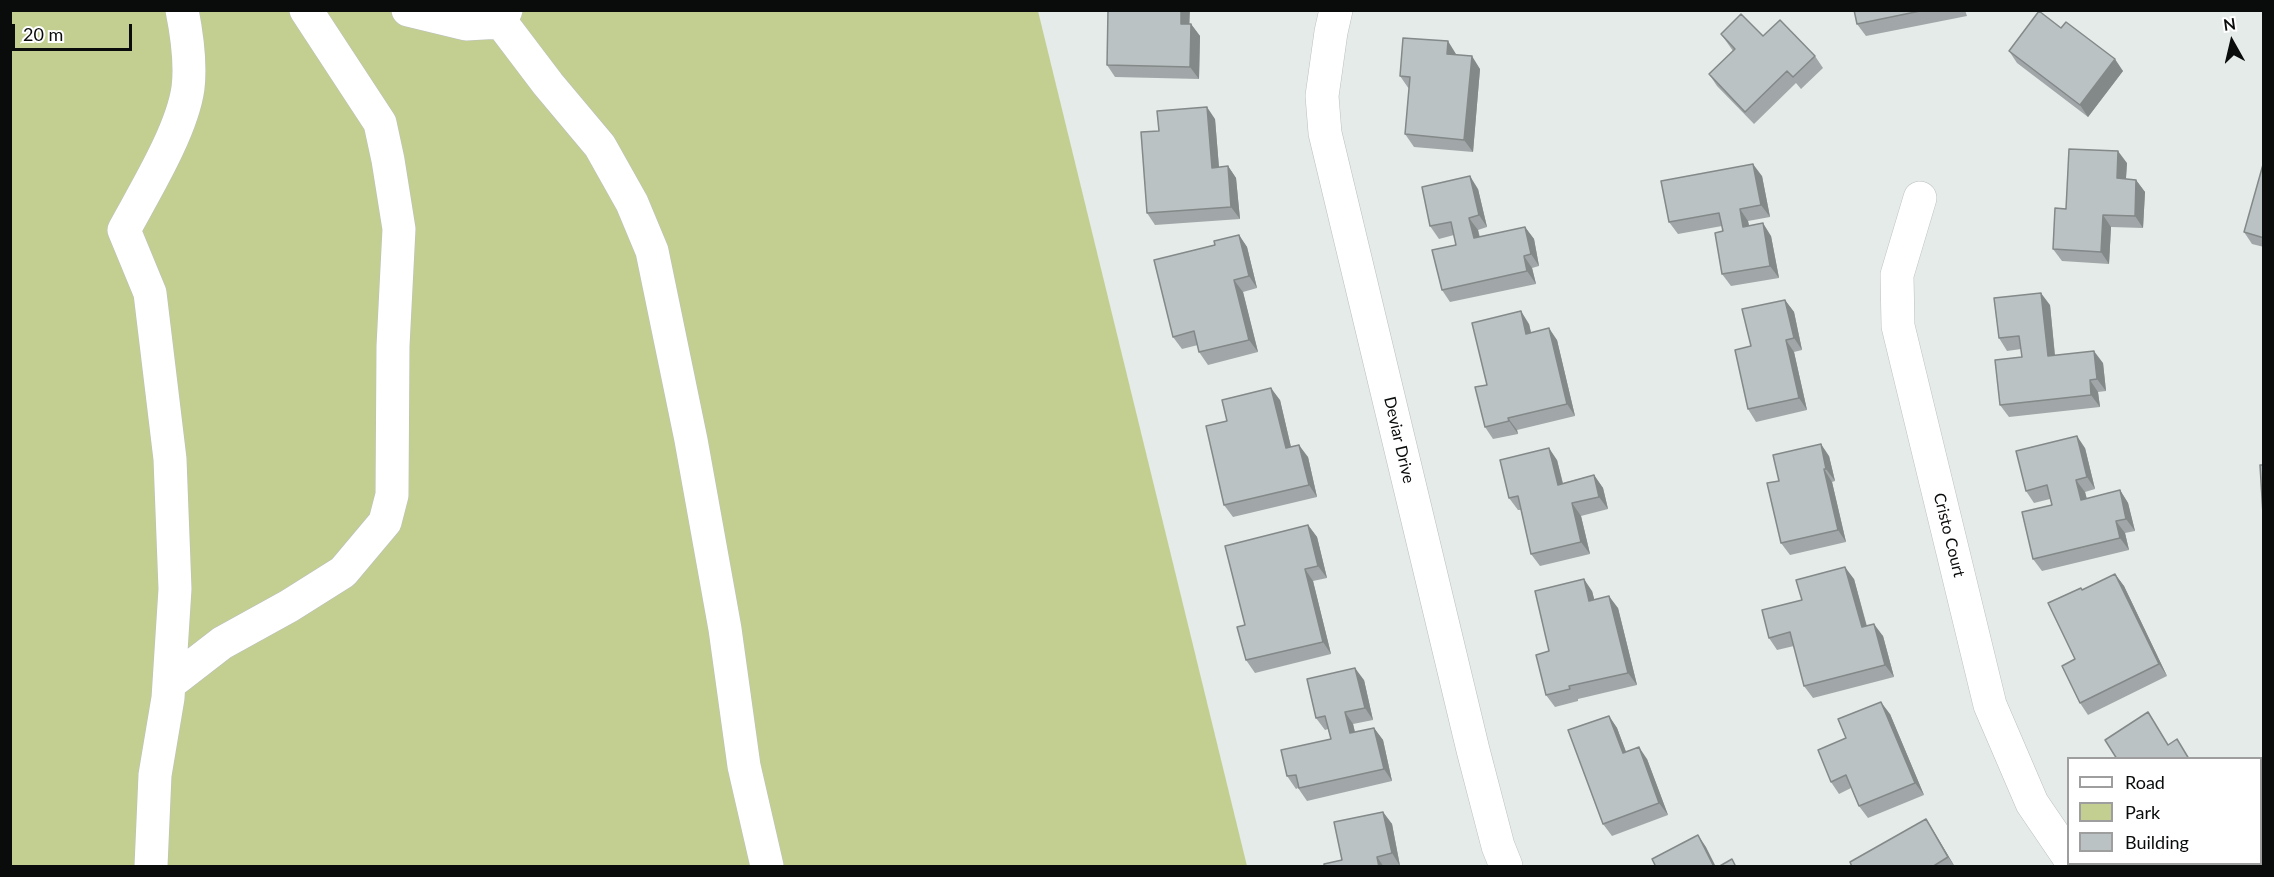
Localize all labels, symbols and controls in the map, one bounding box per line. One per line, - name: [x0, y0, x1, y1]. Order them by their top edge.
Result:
- scale bar: [15, 12, 135, 50]
- north arrow: [2202, 12, 2262, 72]
- text: N: [2222, 13, 2237, 34]
- text: 20 m: [23, 23, 63, 45]
- street label: Deviar Drive: [1380, 395, 1418, 485]
- street label: Cristo Court: [1929, 491, 1969, 579]
- legend: [2067, 757, 2262, 865]
- text: Road: [2125, 771, 2165, 793]
- text: Park: [2125, 801, 2160, 823]
- text: Building: [2125, 831, 2189, 853]

